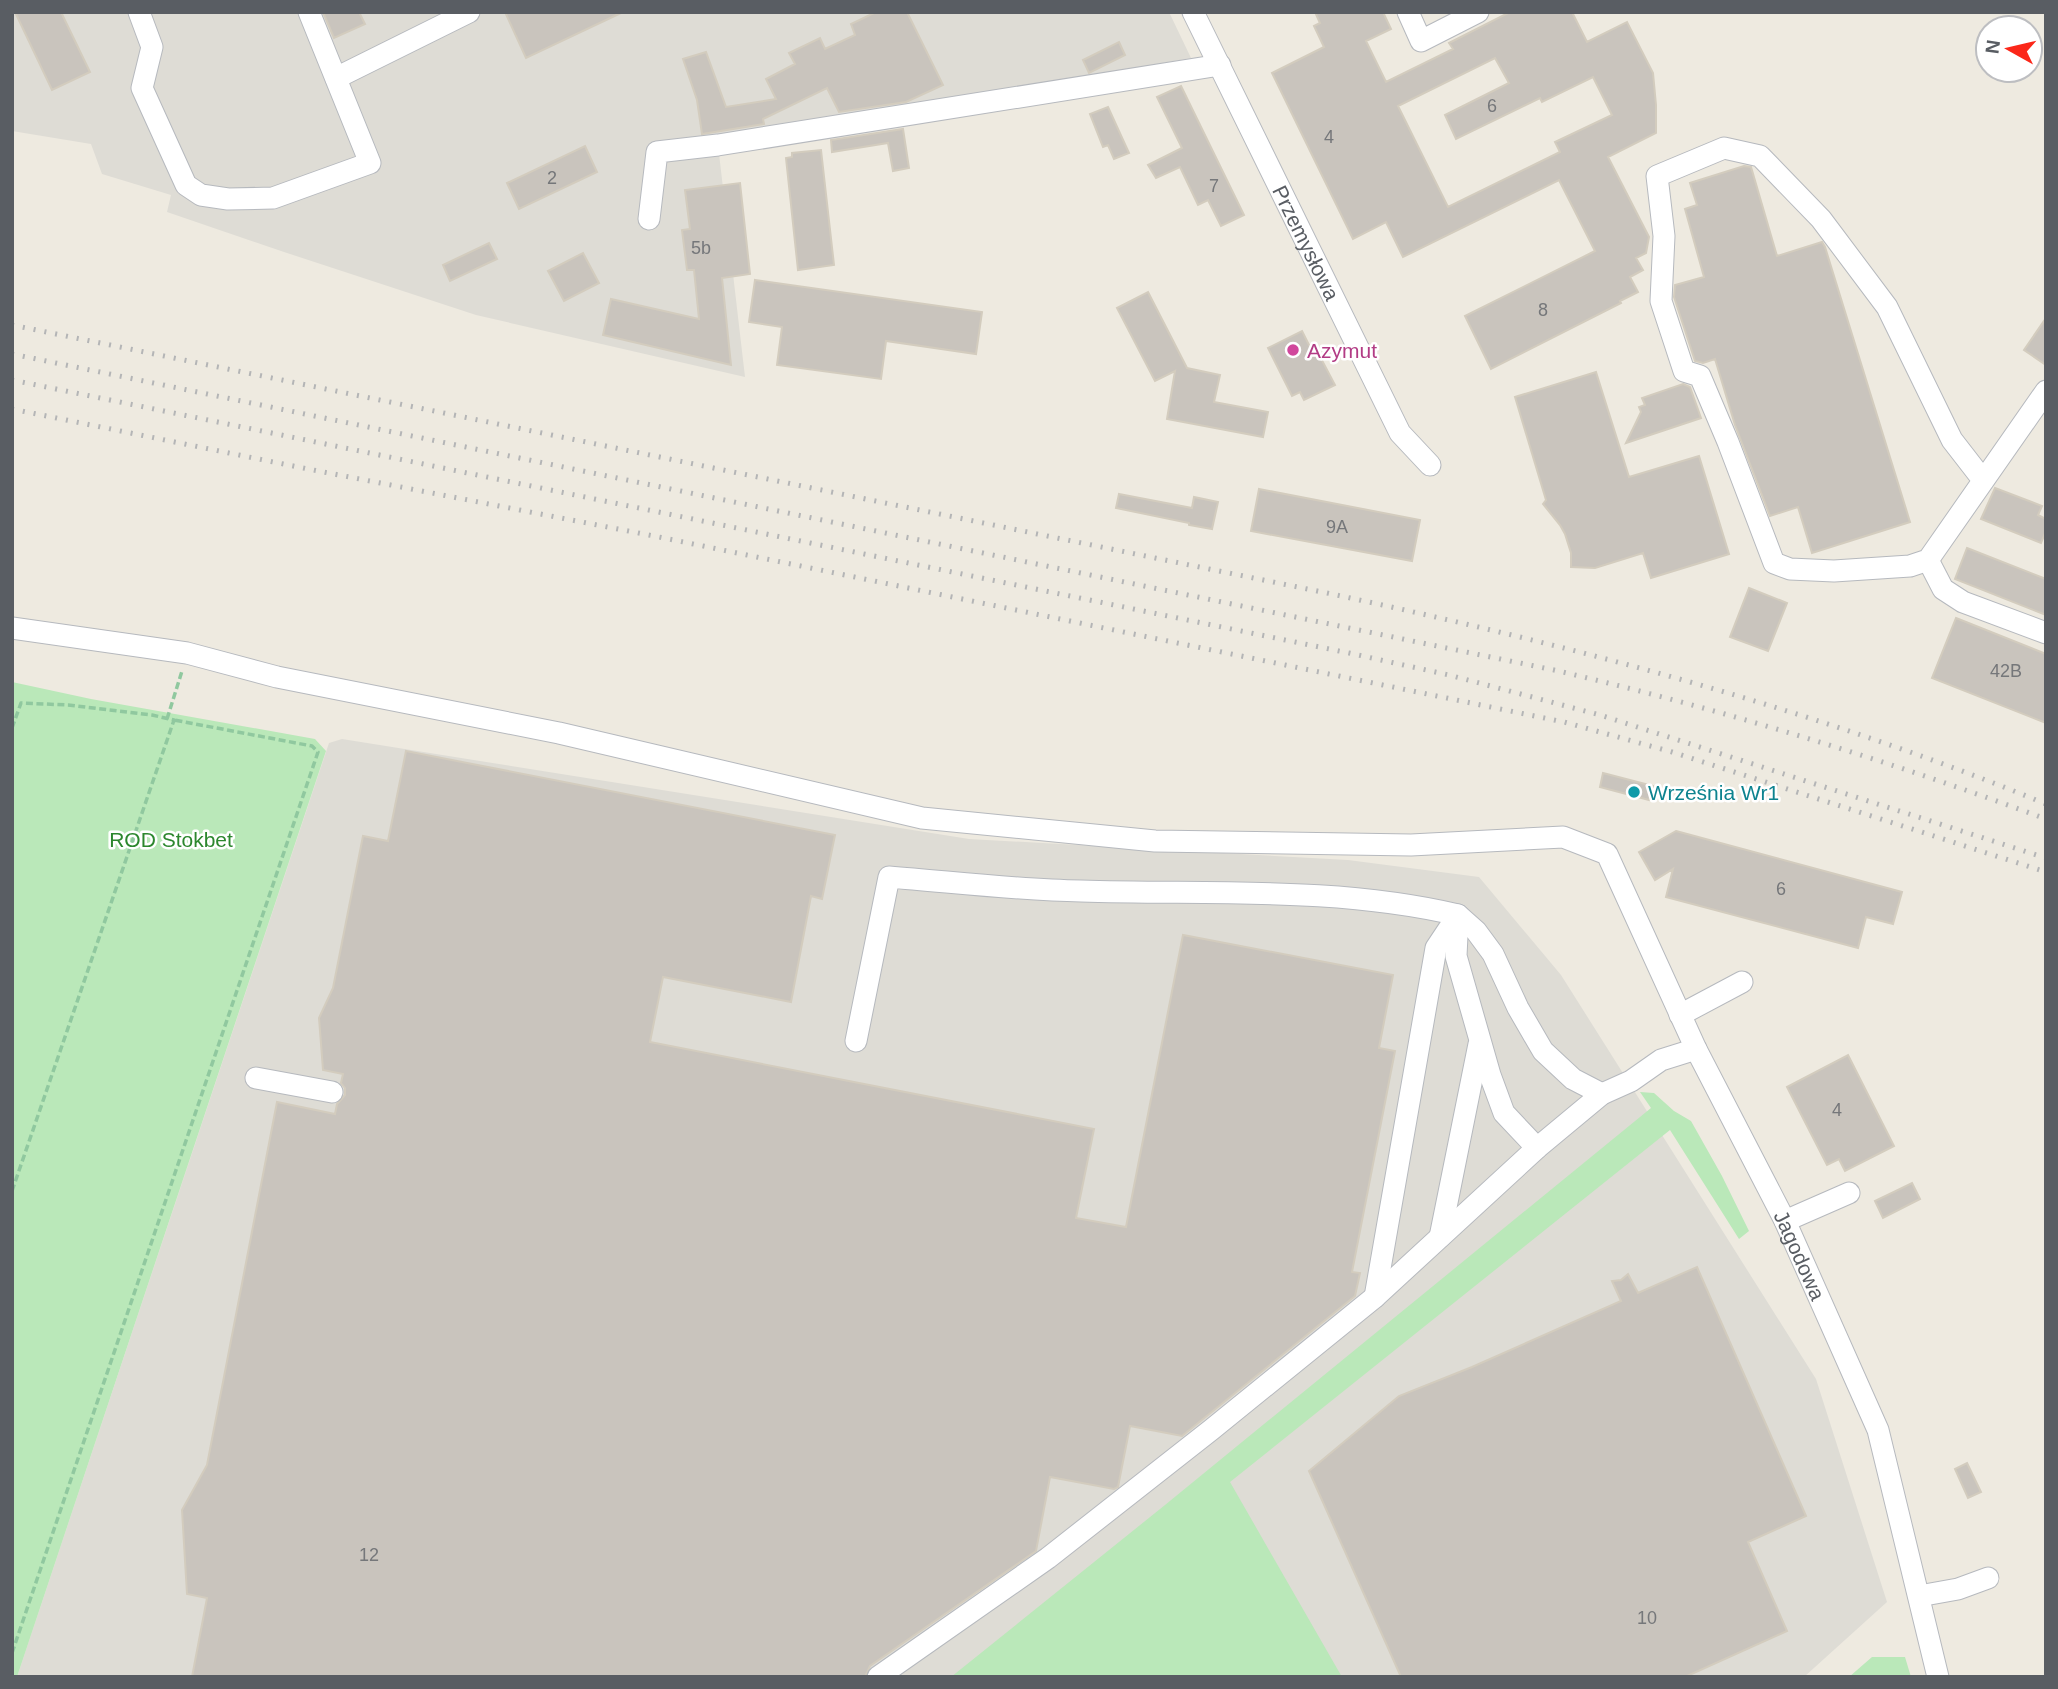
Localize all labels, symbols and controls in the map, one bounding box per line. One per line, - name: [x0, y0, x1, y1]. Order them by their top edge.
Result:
- north arrow: [1974, 14, 2044, 84]
- text: N: [1981, 38, 2004, 55]
- house number: 6: [1487, 96, 1497, 116]
- house number: 4: [1324, 127, 1334, 147]
- house number: 2: [547, 168, 557, 188]
- house number: 7: [1209, 176, 1219, 196]
- street label: Przemysłowa: [1269, 182, 1344, 304]
- house number: 5b: [691, 238, 711, 258]
- house number: 8: [1538, 300, 1548, 320]
- place label: Azymut: [1307, 339, 1377, 362]
- marker: Azymut: [1285, 342, 1301, 358]
- house number: 9A: [1326, 517, 1348, 537]
- house number: 42B: [1990, 661, 2022, 681]
- place label: Września Wr1: [1648, 781, 1779, 804]
- marker: Września Wr1: [1626, 784, 1642, 800]
- park label: ROD Stokbet: [109, 828, 233, 851]
- house number: 6: [1776, 879, 1786, 899]
- house number: 4: [1832, 1100, 1842, 1120]
- street label: Jagodowa: [1770, 1206, 1830, 1304]
- house number: 12: [359, 1545, 379, 1565]
- house number: 10: [1637, 1608, 1657, 1628]

